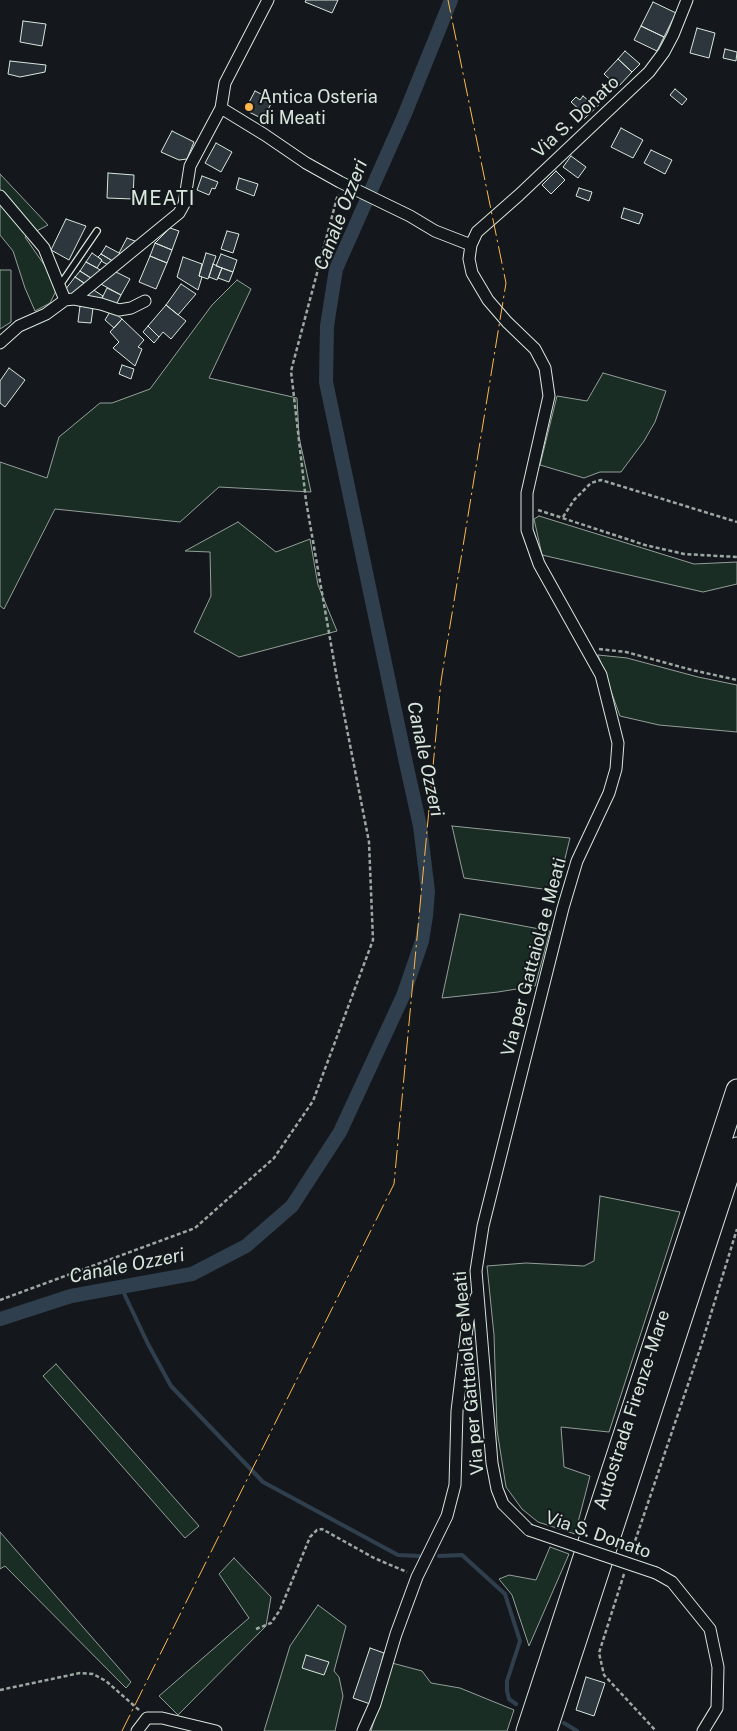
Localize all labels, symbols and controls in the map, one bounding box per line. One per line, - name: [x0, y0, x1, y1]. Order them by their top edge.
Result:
- street label: Via S. Donato: [528, 71, 624, 163]
- place label: Antica Osteria di Meati: [259, 86, 378, 128]
- marker: Antica Osteria di Meati: [243, 101, 255, 113]
- water label: Canale Ozzeri: [309, 156, 373, 274]
- district label: MEATI: [130, 187, 196, 211]
- water label: Canale Ozzeri: [402, 700, 448, 818]
- street label: Via per Gattaiola e Meati: [497, 855, 571, 1059]
- water label: Canale Ozzeri: [68, 1244, 186, 1288]
- street label: Via per Gattaiola e Meati: [449, 1270, 489, 1476]
- street label: Autostrada Firenze-Mare: [589, 1307, 675, 1513]
- street label: Via S. Donato: [542, 1507, 654, 1563]

